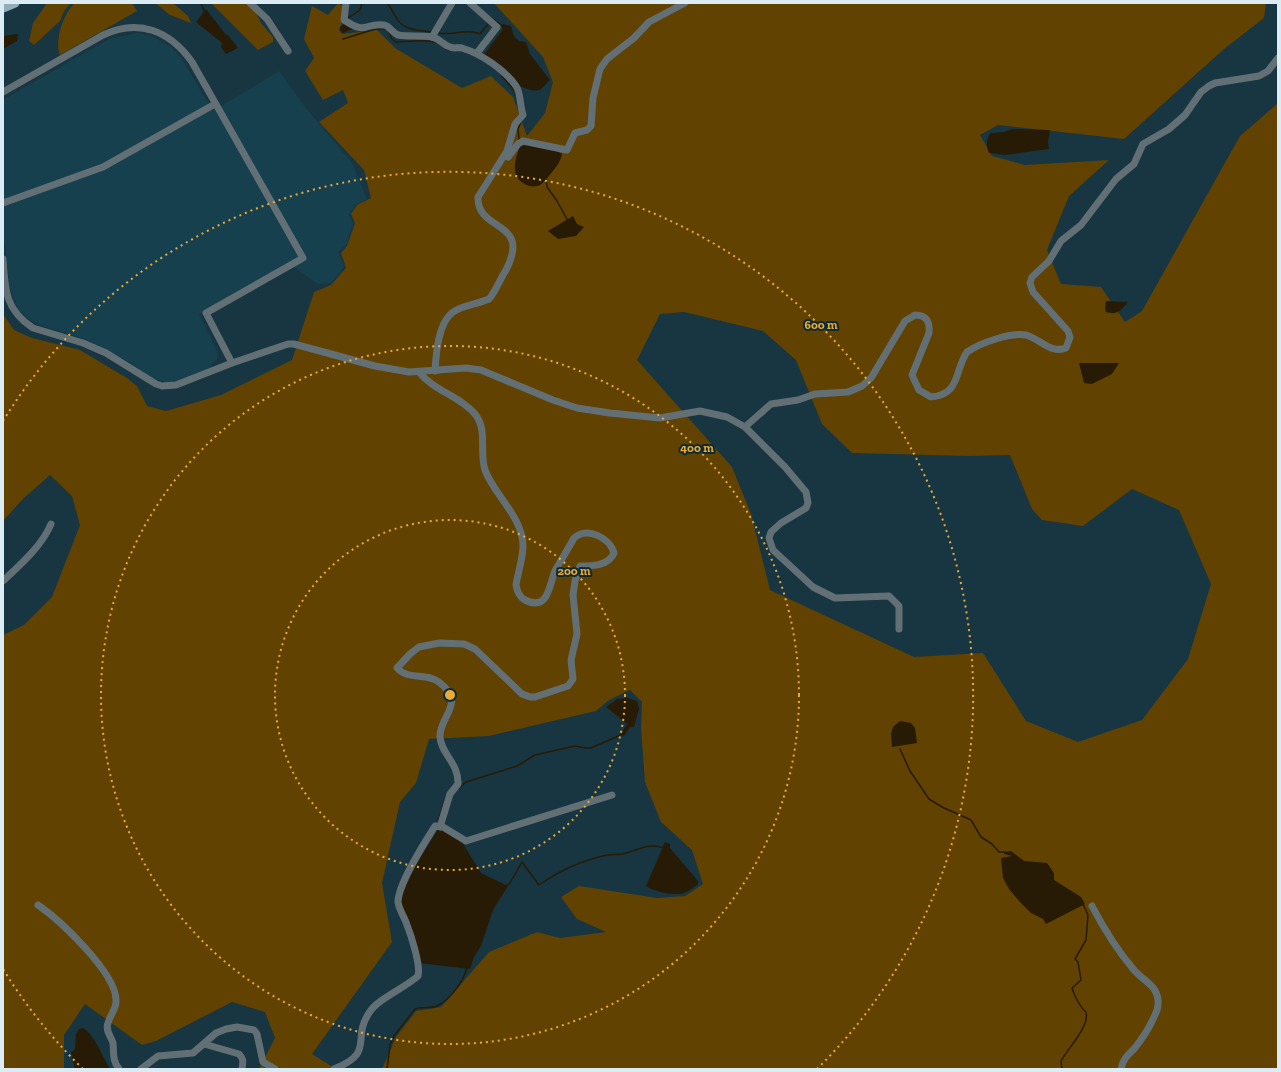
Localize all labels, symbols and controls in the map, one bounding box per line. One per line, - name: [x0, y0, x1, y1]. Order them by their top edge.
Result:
- text: 600 m: [804, 318, 838, 332]
- text: 400 m: [680, 441, 714, 455]
- text: 200 m: [557, 564, 591, 578]
- centre of rings: [443, 688, 457, 702]

